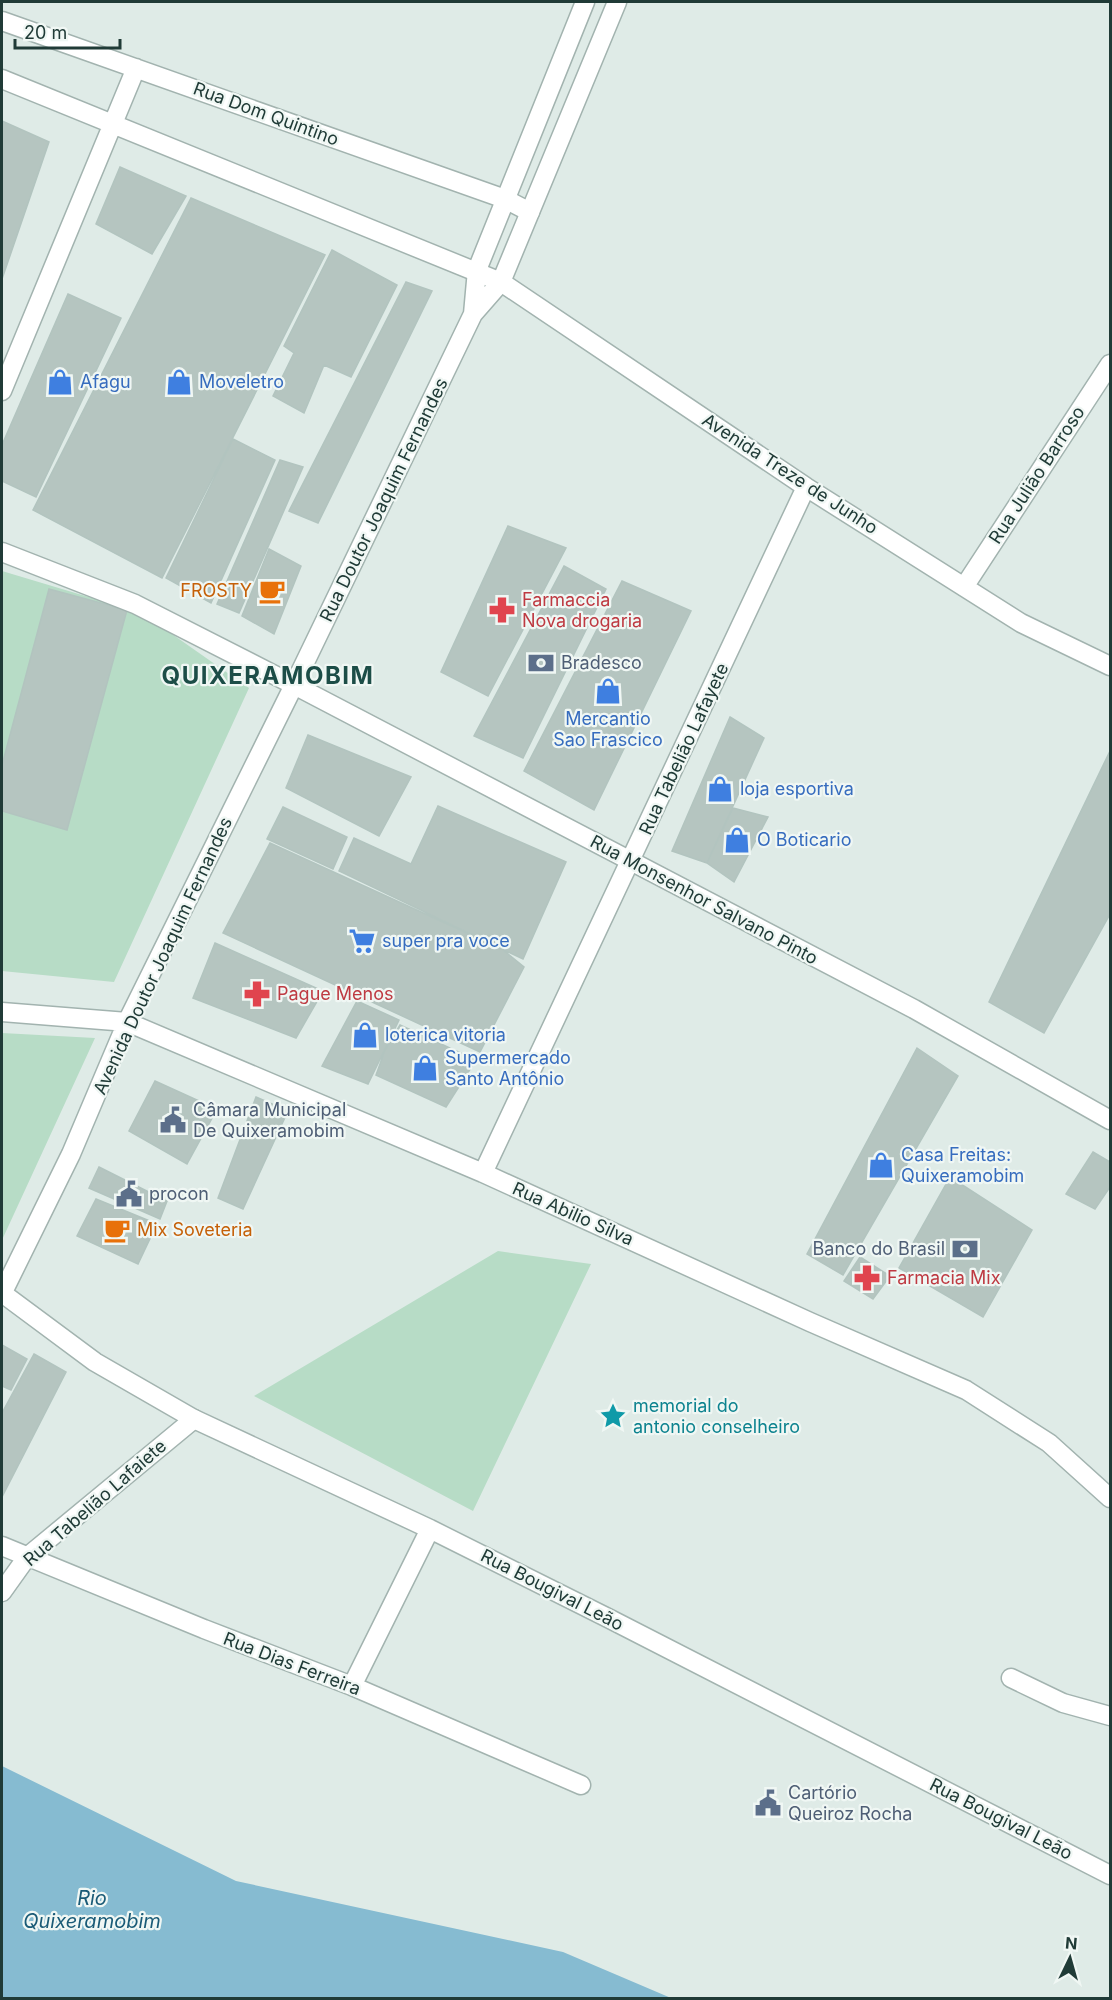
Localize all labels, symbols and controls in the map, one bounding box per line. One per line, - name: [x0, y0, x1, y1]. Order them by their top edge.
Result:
- scale bar: [15, 12, 120, 50]
- text: 20 m: [24, 22, 67, 43]
- street label: Rua Dom Quintino: [191, 77, 342, 150]
- shop icon: Afagu: [45, 367, 75, 397]
- shop icon: Moveletro: [164, 367, 194, 397]
- place label: Afagu: [80, 371, 131, 392]
- place label: Moveletro: [199, 371, 284, 392]
- street label: Rua Doutor Joaquim Fernandes: [315, 375, 452, 625]
- street label: Rua Julião Barroso: [984, 402, 1089, 547]
- street label: Avenida Treze de Junho: [699, 409, 882, 538]
- cafe icon: FROSTY: [257, 576, 287, 606]
- place label: FROSTY: [180, 580, 252, 601]
- place label: Farmaccia Nova drogaria: [522, 589, 642, 631]
- pharmacy icon: Farmaccia Nova drogaria: [487, 595, 517, 625]
- bank icon: Bradesco: [526, 648, 556, 678]
- place label: Bradesco: [561, 652, 642, 673]
- street label: Rua Tabelião Lafayete: [635, 660, 733, 838]
- district label: QUIXERAMOBIM: [162, 661, 374, 690]
- shop icon: Mercantio Sao Frascico: [593, 676, 623, 706]
- place label: Mercantio Sao Frascico: [553, 708, 663, 750]
- shop icon: loja esportiva: [705, 774, 735, 804]
- place label: loja esportiva: [740, 778, 854, 799]
- street label: Avenida Doutor Joaquim Fernandes: [89, 814, 236, 1098]
- shop icon: O Boticario: [722, 825, 752, 855]
- place label: O Boticario: [757, 829, 851, 850]
- street label: Rua Monsenhor Salvano Pinto: [587, 830, 822, 969]
- supermarket icon: super pra voce: [347, 926, 377, 956]
- place label: super pra voce: [382, 930, 510, 951]
- pharmacy icon: Pague Menos: [242, 979, 272, 1009]
- place label: Pague Menos: [277, 983, 394, 1004]
- shop icon: loterica vitoria: [350, 1020, 380, 1050]
- place label: loterica vitoria: [385, 1024, 506, 1045]
- place label: Supermercado Santo Antônio: [445, 1047, 571, 1089]
- shop icon: Supermercado Santo Antônio: [410, 1053, 440, 1083]
- place label: Câmara Municipal De Quixeramobim: [193, 1099, 346, 1141]
- public building icon: Câmara Municipal De Quixeramobim: [158, 1105, 188, 1135]
- place label: Casa Freitas: Quixeramobim: [901, 1144, 1024, 1186]
- shop icon: Casa Freitas: Quixeramobim: [866, 1150, 896, 1180]
- street label: Rua Abilio Silva: [509, 1177, 637, 1250]
- public building icon: procon: [114, 1179, 144, 1209]
- place label: procon: [149, 1183, 209, 1204]
- cafe icon: Mix Soveteria: [102, 1215, 132, 1245]
- place label: Mix Soveteria: [137, 1219, 253, 1240]
- bank icon: Banco do Brasil: [950, 1234, 980, 1264]
- place label: Banco do Brasil: [813, 1238, 945, 1259]
- pharmacy icon: Farmacia Mix: [852, 1263, 882, 1293]
- place label: Farmacia Mix: [887, 1267, 1001, 1288]
- place label: memorial do antonio conselheiro: [633, 1395, 800, 1437]
- place icon: memorial do antonio conselheiro: [598, 1401, 628, 1431]
- street label: Rua Tabelião Lafaiete: [19, 1435, 170, 1570]
- street label: Rua Bougival Leão: [477, 1544, 627, 1635]
- street label: Rua Dias Ferreira: [221, 1628, 364, 1699]
- street label: Rua Bougival Leão: [926, 1773, 1076, 1864]
- place label: Cartório Queiroz Rocha: [788, 1782, 912, 1824]
- public building icon: Cartório Queiroz Rocha: [753, 1788, 783, 1818]
- water label: Rio Quixeramobim: [23, 1886, 161, 1933]
- north arrow: [1040, 1928, 1100, 1988]
- text: N: [1064, 1933, 1078, 1954]

